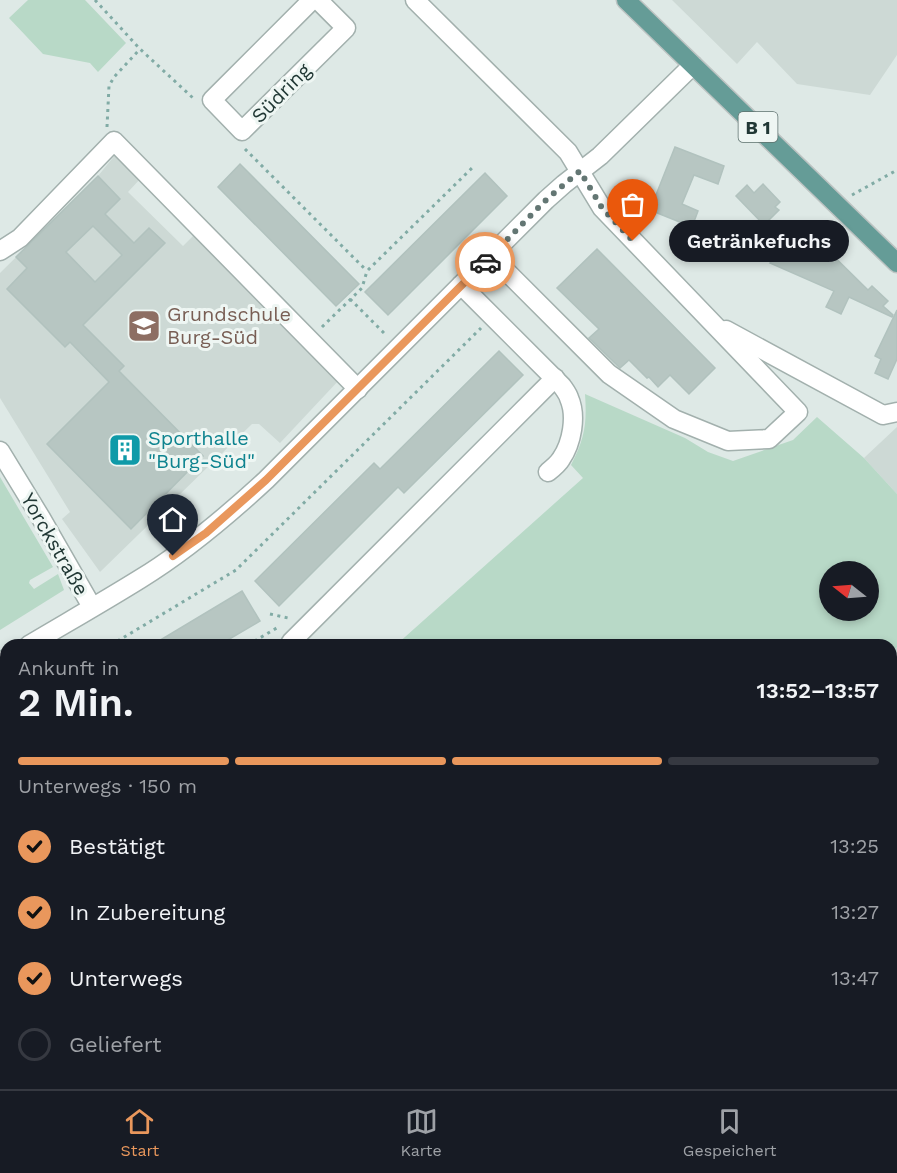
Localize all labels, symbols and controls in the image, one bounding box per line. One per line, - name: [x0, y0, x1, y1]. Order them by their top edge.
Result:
- street label: Südring: [246, 58, 316, 128]
- road number: B 1: [738, 112, 777, 142]
- pin: [607, 179, 658, 241]
- icon: bag: [616, 188, 649, 221]
- callout: Getränkefuchs: [669, 220, 849, 262]
- text: Getränkefuchs: [687, 229, 831, 253]
- courier: [455, 232, 515, 292]
- icon: car: [469, 246, 502, 279]
- place label: Grundschule Burg-Süd: [167, 302, 291, 349]
- school or university icon: Grundschule Burg-Süd: [126, 308, 162, 344]
- place label: Sporthalle "Burg-Süd": [148, 426, 255, 473]
- building icon: Sporthalle "Burg-Süd": [107, 432, 143, 468]
- street label: Yorckstraße: [16, 489, 94, 599]
- pin: [147, 494, 198, 556]
- icon: home: [156, 503, 189, 536]
- north arrow: [819, 561, 879, 621]
- map controls: [819, 561, 879, 621]
- text: Ankunft in: [18, 656, 119, 680]
- text: 13:52–13:57: [757, 678, 879, 703]
- text: 2 Min.: [18, 680, 134, 725]
- text: Unterwegs · 150 m: [18, 774, 197, 798]
- icon: check: [18, 830, 51, 863]
- text: Bestätigt: [69, 834, 165, 859]
- text: 13:25: [830, 834, 879, 858]
- icon: check: [18, 896, 51, 929]
- text: In Zubereitung: [69, 900, 225, 925]
- text: 13:27: [831, 900, 879, 924]
- icon: check: [18, 962, 51, 995]
- text: Unterwegs: [69, 966, 183, 991]
- text: 13:47: [831, 966, 879, 990]
- text: Geliefert: [69, 1032, 161, 1057]
- tab: Start: [121, 1105, 159, 1160]
- tab: Karte: [400, 1105, 442, 1160]
- tab: Gespeichert: [683, 1105, 776, 1160]

